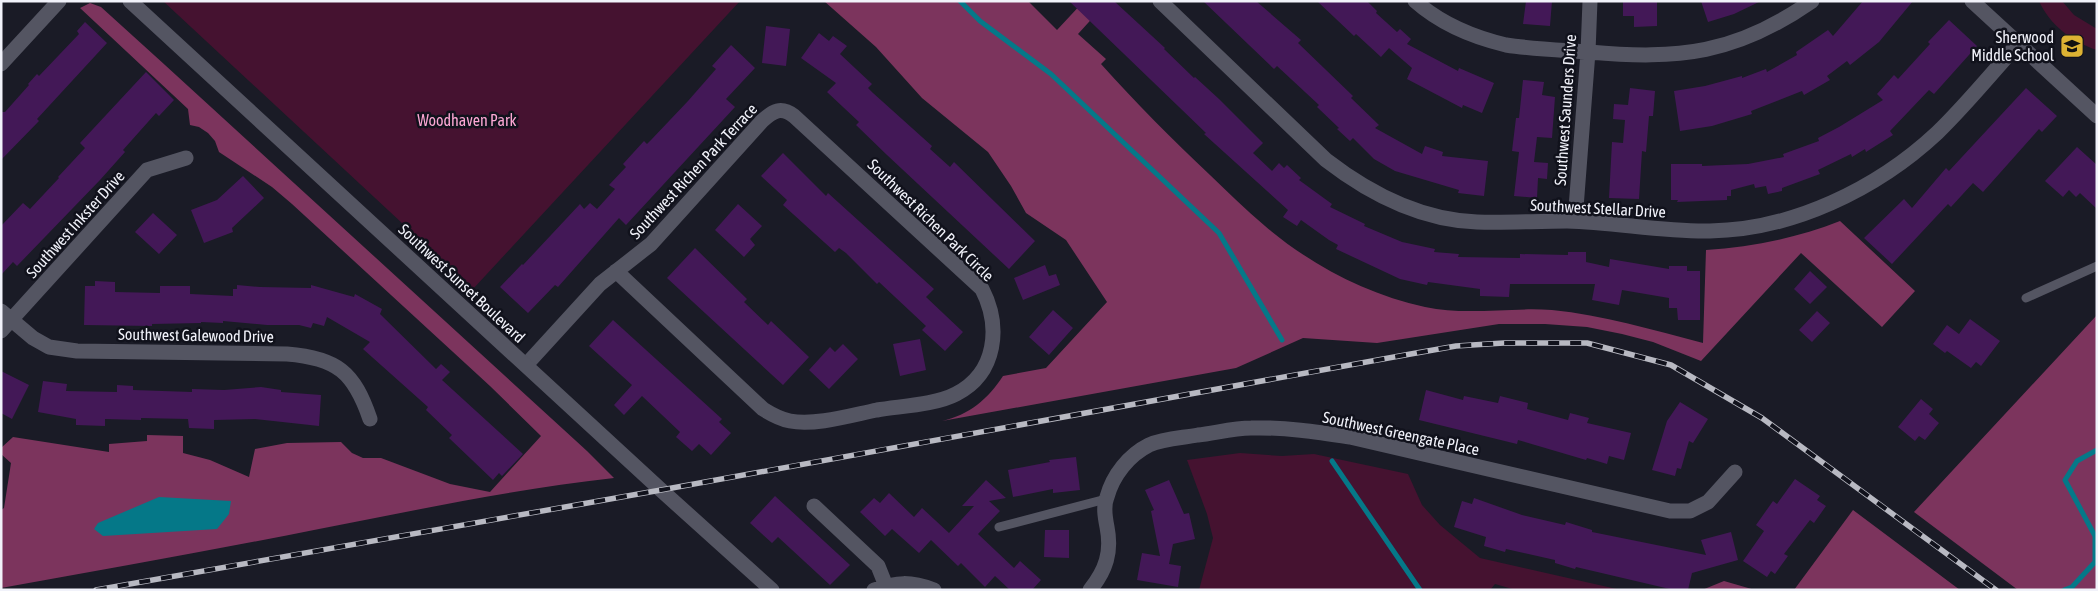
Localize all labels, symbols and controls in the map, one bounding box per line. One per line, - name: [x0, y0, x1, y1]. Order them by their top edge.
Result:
- place label: Sherwood Middle School: [1971, 28, 2055, 64]
- school or university icon: Sherwood Middle School: [2059, 33, 2085, 59]
- street label: Southwest Saunders Drive: [1551, 34, 1579, 186]
- street label: Southwest Richen Park Terrace: [626, 100, 760, 242]
- park label: Woodhaven Park: [417, 111, 517, 129]
- street label: Southwest Richen Park Circle: [864, 155, 998, 285]
- street label: Southwest Inkster Drive: [22, 167, 128, 281]
- street label: Southwest Stellar Drive: [1530, 195, 1666, 221]
- street label: Southwest Sunset Boulevard: [395, 220, 529, 346]
- street label: Southwest Galewood Drive: [118, 325, 274, 345]
- street label: Southwest Greengate Place: [1321, 408, 1481, 459]

